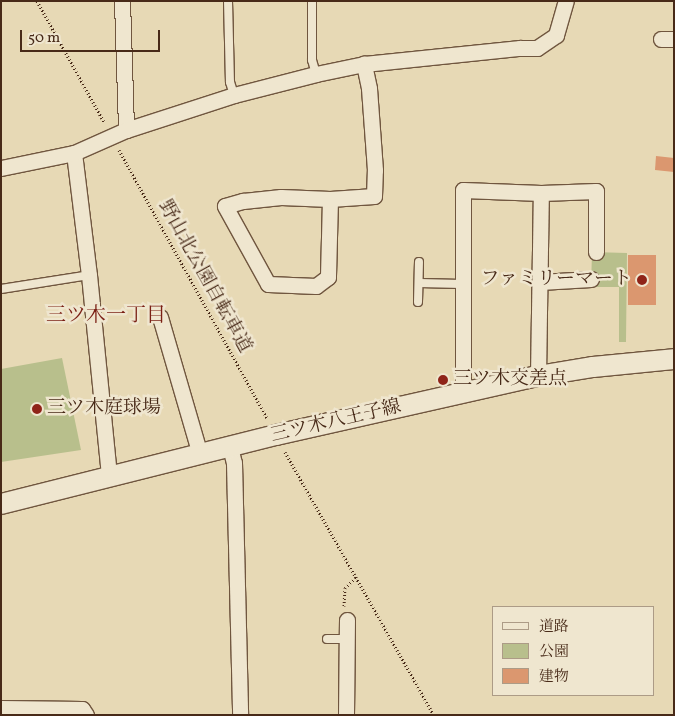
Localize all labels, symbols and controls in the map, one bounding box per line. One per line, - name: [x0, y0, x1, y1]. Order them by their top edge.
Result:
- scale bar: [22, 20, 162, 52]
- text: 50 m: [28, 28, 60, 49]
- street label: 野山北公園自転車道: [153, 197, 255, 357]
- place label: ファミリーマート: [480, 269, 632, 291]
- marker: ファミリーマート: [636, 274, 648, 286]
- district label: 三ツ木一丁目: [46, 304, 166, 328]
- place label: 三ツ木交差点: [453, 369, 567, 391]
- marker: 三ツ木交差点: [437, 374, 449, 386]
- street label: 三ツ木八王子線: [269, 396, 403, 448]
- place label: 三ツ木庭球場: [47, 398, 161, 420]
- marker: 三ツ木庭球場: [31, 403, 43, 415]
- legend: [492, 606, 655, 696]
- text: 道路: [539, 617, 569, 638]
- text: 公園: [539, 642, 569, 663]
- text: 建物: [539, 667, 569, 688]

